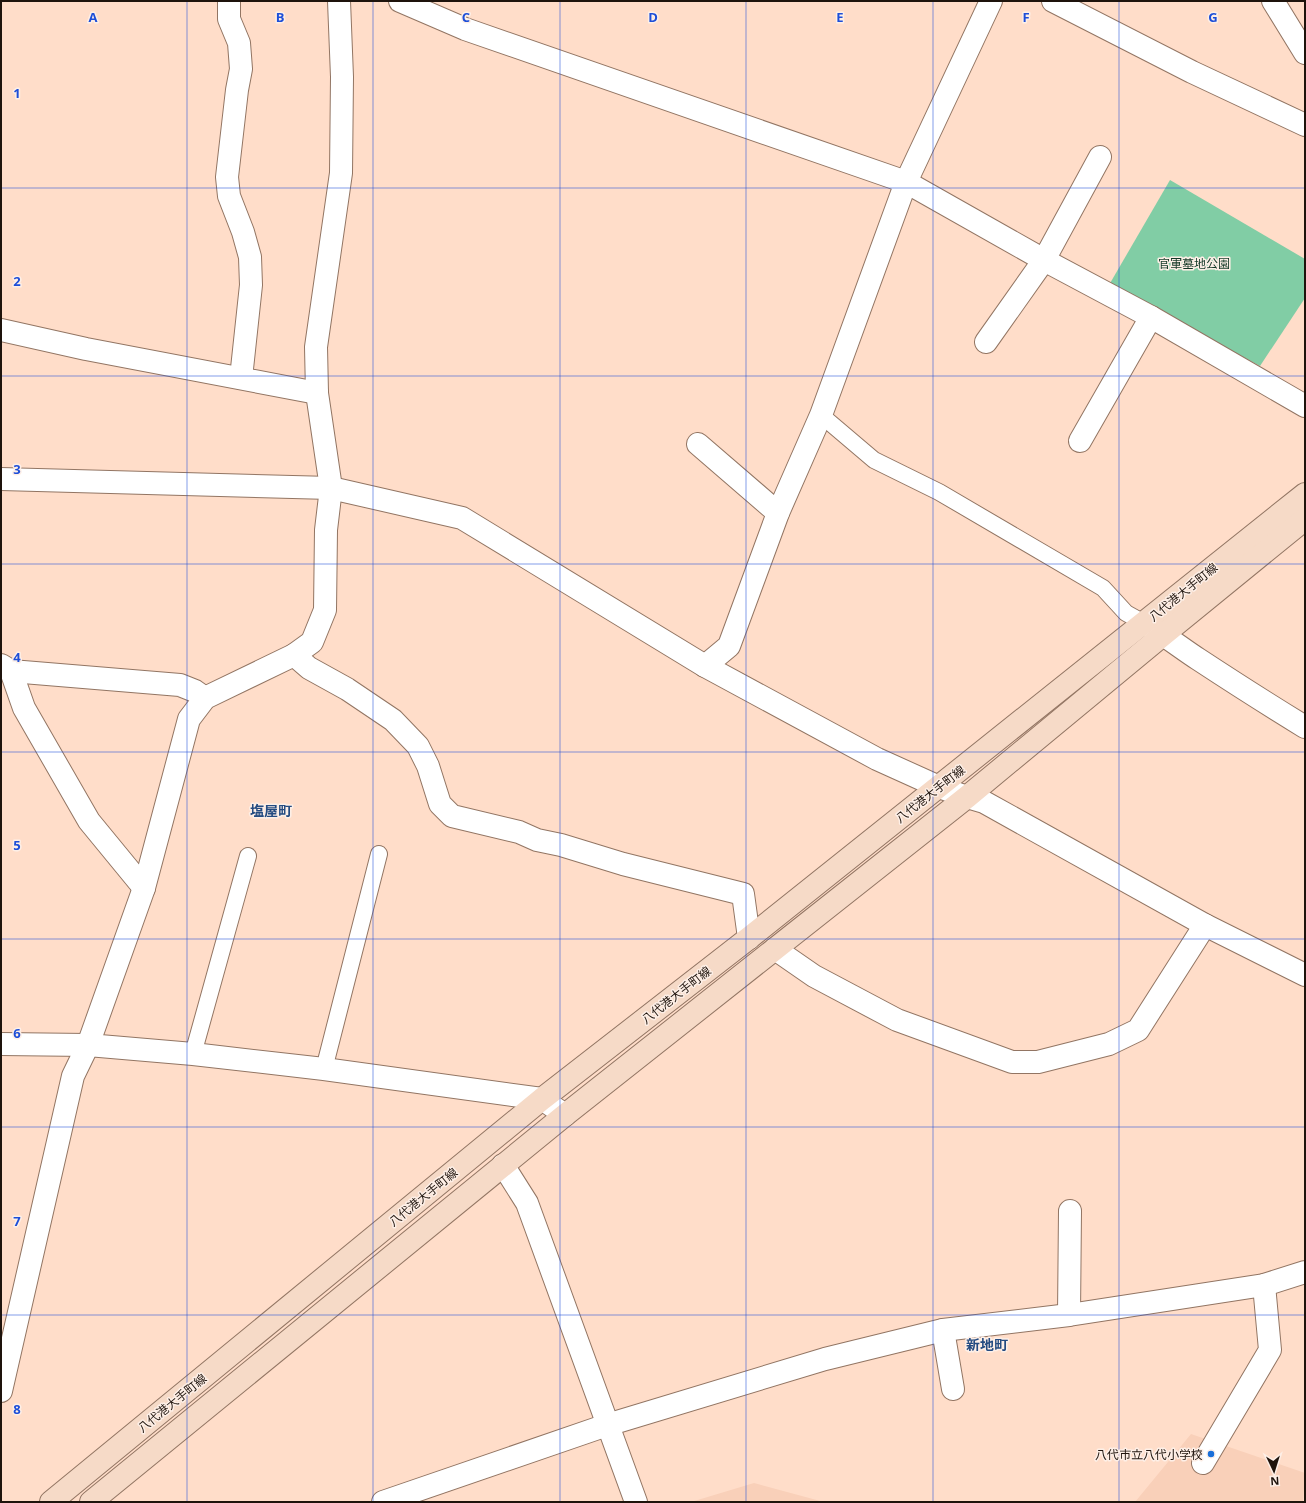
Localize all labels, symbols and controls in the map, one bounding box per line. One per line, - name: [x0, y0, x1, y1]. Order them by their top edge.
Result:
- text: A: [89, 8, 98, 26]
- text: B: [276, 8, 285, 26]
- text: C: [462, 8, 470, 26]
- text: D: [648, 8, 658, 26]
- text: E: [836, 8, 844, 26]
- text: F: [1022, 8, 1030, 26]
- text: G: [1208, 8, 1218, 26]
- text: 1: [13, 84, 21, 102]
- park label: 官軍墓地公園: [1158, 255, 1230, 272]
- text: 2: [13, 272, 21, 290]
- text: 3: [13, 460, 21, 478]
- street label: 八代港大手町線: [1145, 559, 1221, 625]
- text: 4: [13, 648, 21, 666]
- street label: 八代港大手町線: [892, 761, 968, 827]
- district label: 塩屋町: [250, 801, 292, 820]
- text: 5: [13, 836, 21, 854]
- street label: 八代港大手町線: [638, 962, 714, 1028]
- text: 6: [13, 1024, 21, 1042]
- street label: 八代港大手町線: [385, 1164, 461, 1230]
- text: 7: [13, 1212, 21, 1230]
- district label: 新地町: [966, 1335, 1008, 1354]
- street label: 八代港大手町線: [134, 1370, 210, 1436]
- text: 8: [13, 1400, 21, 1418]
- place label: 八代市立八代小学校: [1095, 1446, 1203, 1463]
- marker: 八代市立八代小学校: [1206, 1449, 1216, 1459]
- north arrow: [1254, 1451, 1294, 1491]
- text: N: [1270, 1474, 1280, 1489]

